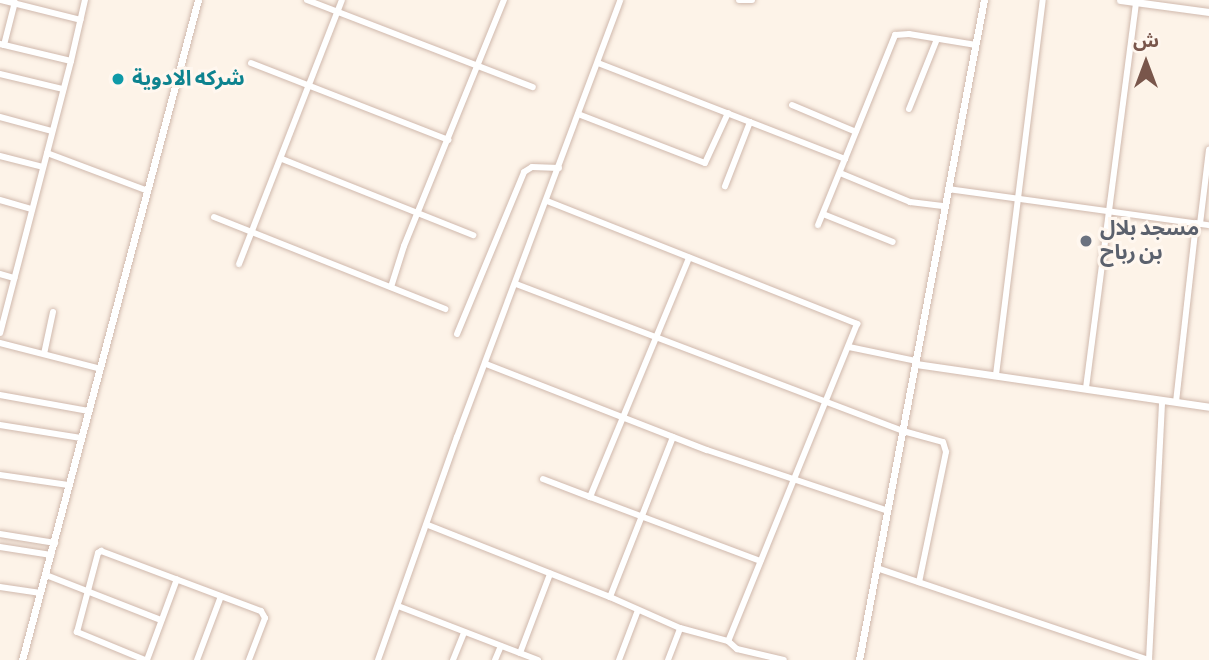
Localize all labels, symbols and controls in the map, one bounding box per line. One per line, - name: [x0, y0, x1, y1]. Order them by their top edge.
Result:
- north arrow: [1111, 28, 1181, 98]
- text: ش: [1133, 30, 1159, 53]
- place label: شركه الادوية: [132, 66, 245, 92]
- marker: شركه الادوية: [110, 71, 126, 87]
- place label: مسجد بلال بن رباح: [1100, 216, 1199, 266]
- marker: مسجد بلال بن رباح: [1078, 233, 1094, 249]

